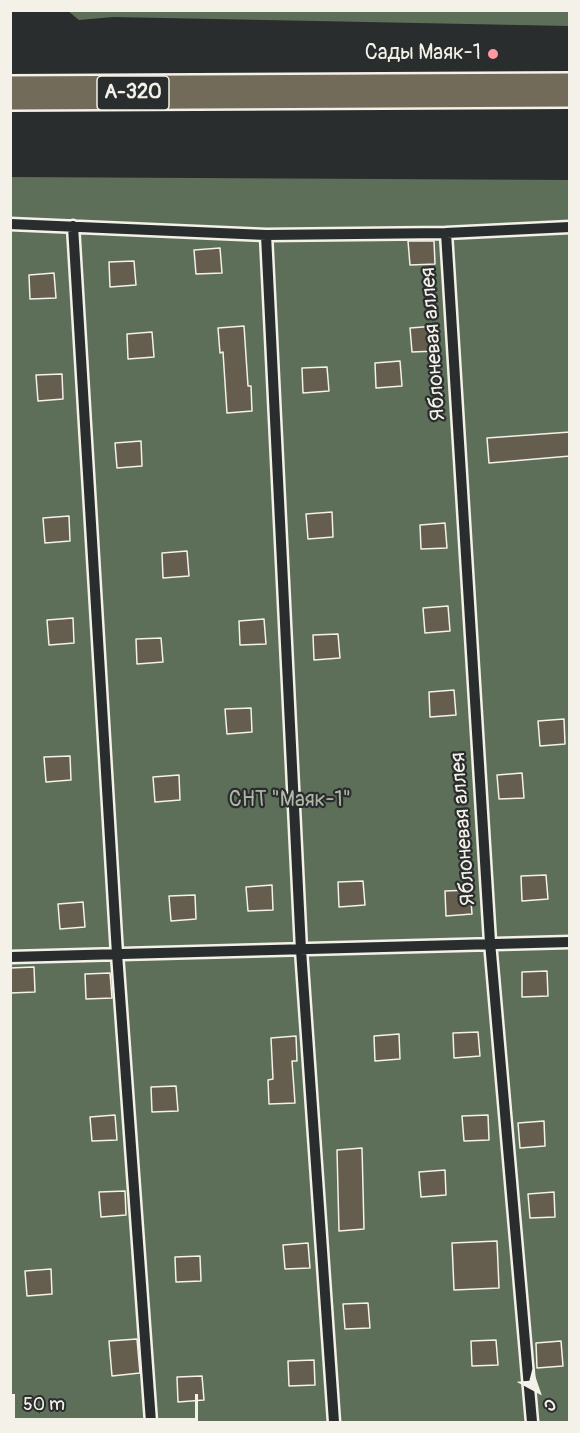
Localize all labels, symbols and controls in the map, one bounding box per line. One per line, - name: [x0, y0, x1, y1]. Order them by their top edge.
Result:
- place label: Сады Маяк-1: [365, 41, 481, 67]
- marker: Сады Маяк-1: [486, 47, 500, 61]
- road number: А-320: [97, 76, 169, 110]
- street label: Яблоневая аллея: [416, 266, 452, 422]
- street label: Яблоневая аллея: [446, 751, 482, 907]
- park label: СНТ "Маяк-1": [229, 788, 351, 814]
- north arrow: [508, 1361, 568, 1421]
- scale bar: [15, 1382, 201, 1420]
- text: 50 m: [23, 1393, 65, 1416]
- text: С: [539, 1394, 560, 1416]

